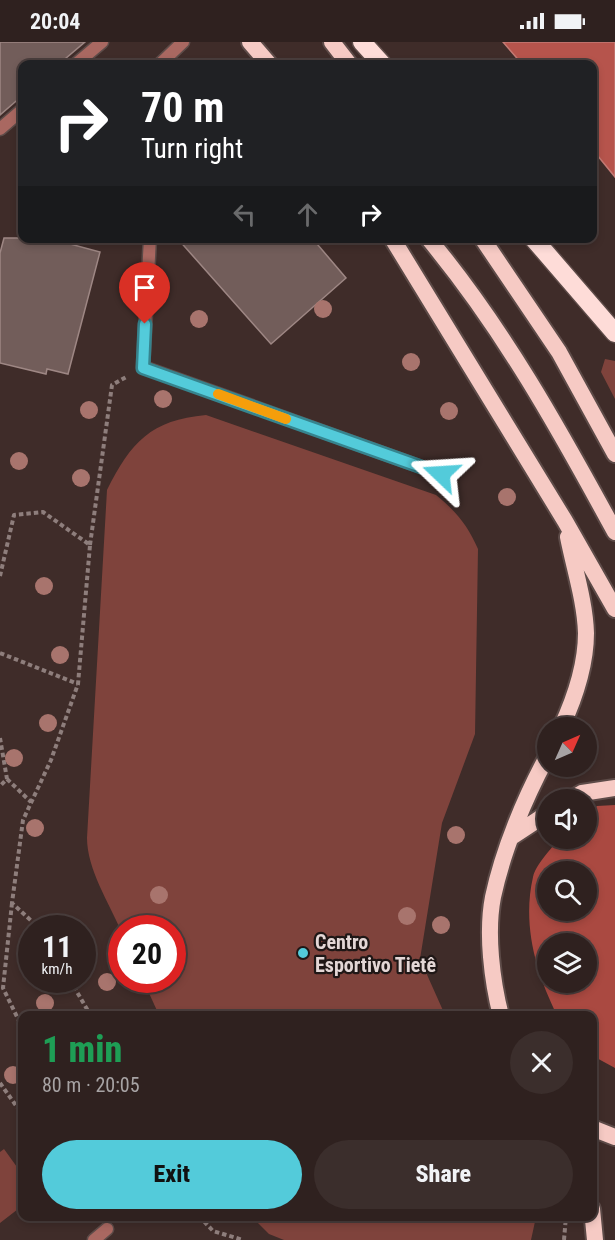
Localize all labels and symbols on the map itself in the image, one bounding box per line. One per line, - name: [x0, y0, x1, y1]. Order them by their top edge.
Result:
- pin: [119, 262, 170, 324]
- position arrow: [409, 442, 473, 506]
- north arrow: [537, 717, 597, 777]
- speed limit sign: 20: [108, 915, 186, 993]
- place label: Centro Esportivo Tietê: [315, 930, 436, 977]
- marker: Centro Esportivo Tietê: [296, 946, 310, 960]

